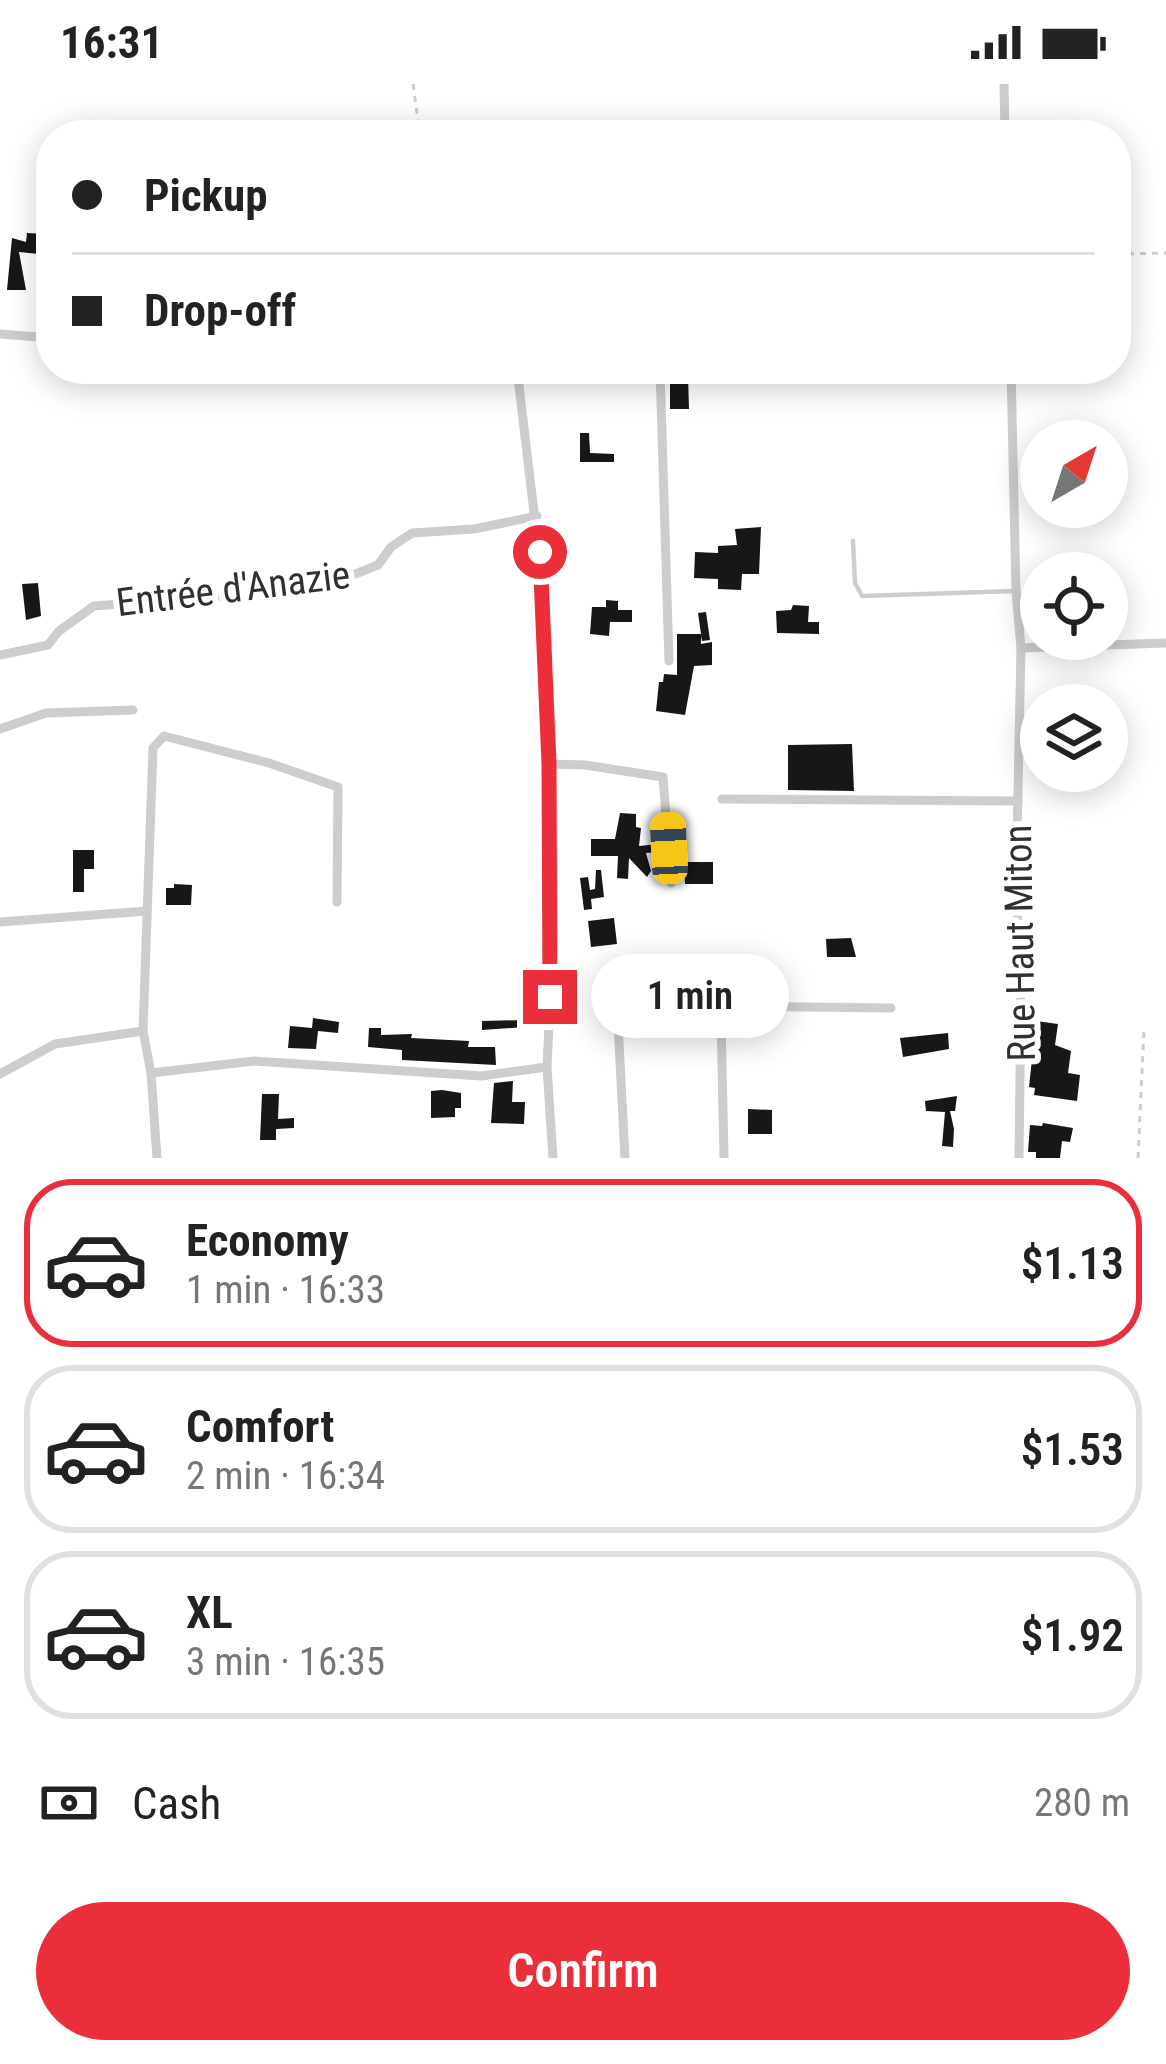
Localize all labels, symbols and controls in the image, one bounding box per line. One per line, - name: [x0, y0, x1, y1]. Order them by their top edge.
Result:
- text: 16:31: [60, 16, 163, 69]
- text: Pickup: [144, 169, 268, 222]
- text: Drop-off: [144, 284, 296, 337]
- north arrow: [1020, 420, 1128, 528]
- map controls: [1020, 420, 1128, 792]
- route start: [513, 525, 567, 579]
- street label: Entrée d'Anazie: [114, 552, 353, 626]
- button: locate: [1020, 552, 1128, 660]
- button: layers: [1020, 684, 1128, 792]
- car: [649, 811, 689, 885]
- street label: Rue Haut Miton: [995, 824, 1045, 1062]
- callout: 1 min: [592, 955, 790, 1039]
- route end: [523, 970, 577, 1024]
- text: 1 min: [647, 973, 733, 1019]
- icon: car: [42, 1209, 150, 1317]
- text: Economy: [186, 1214, 349, 1267]
- text: $1.13: [1021, 1237, 1124, 1290]
- text: 1 min · 16:33: [186, 1267, 385, 1313]
- icon: car: [42, 1395, 150, 1503]
- text: Comfort: [186, 1400, 334, 1453]
- text: $1.53: [1021, 1423, 1124, 1476]
- text: 2 min · 16:34: [186, 1453, 385, 1499]
- icon: car: [42, 1581, 150, 1689]
- text: XL: [186, 1586, 233, 1639]
- text: $1.92: [1021, 1609, 1124, 1662]
- text: 3 min · 16:35: [186, 1639, 385, 1685]
- icon: cash: [36, 1770, 102, 1836]
- text: Cash: [132, 1777, 221, 1830]
- text: 280 m: [1034, 1780, 1130, 1826]
- button: Confirm: [36, 1902, 1130, 2040]

